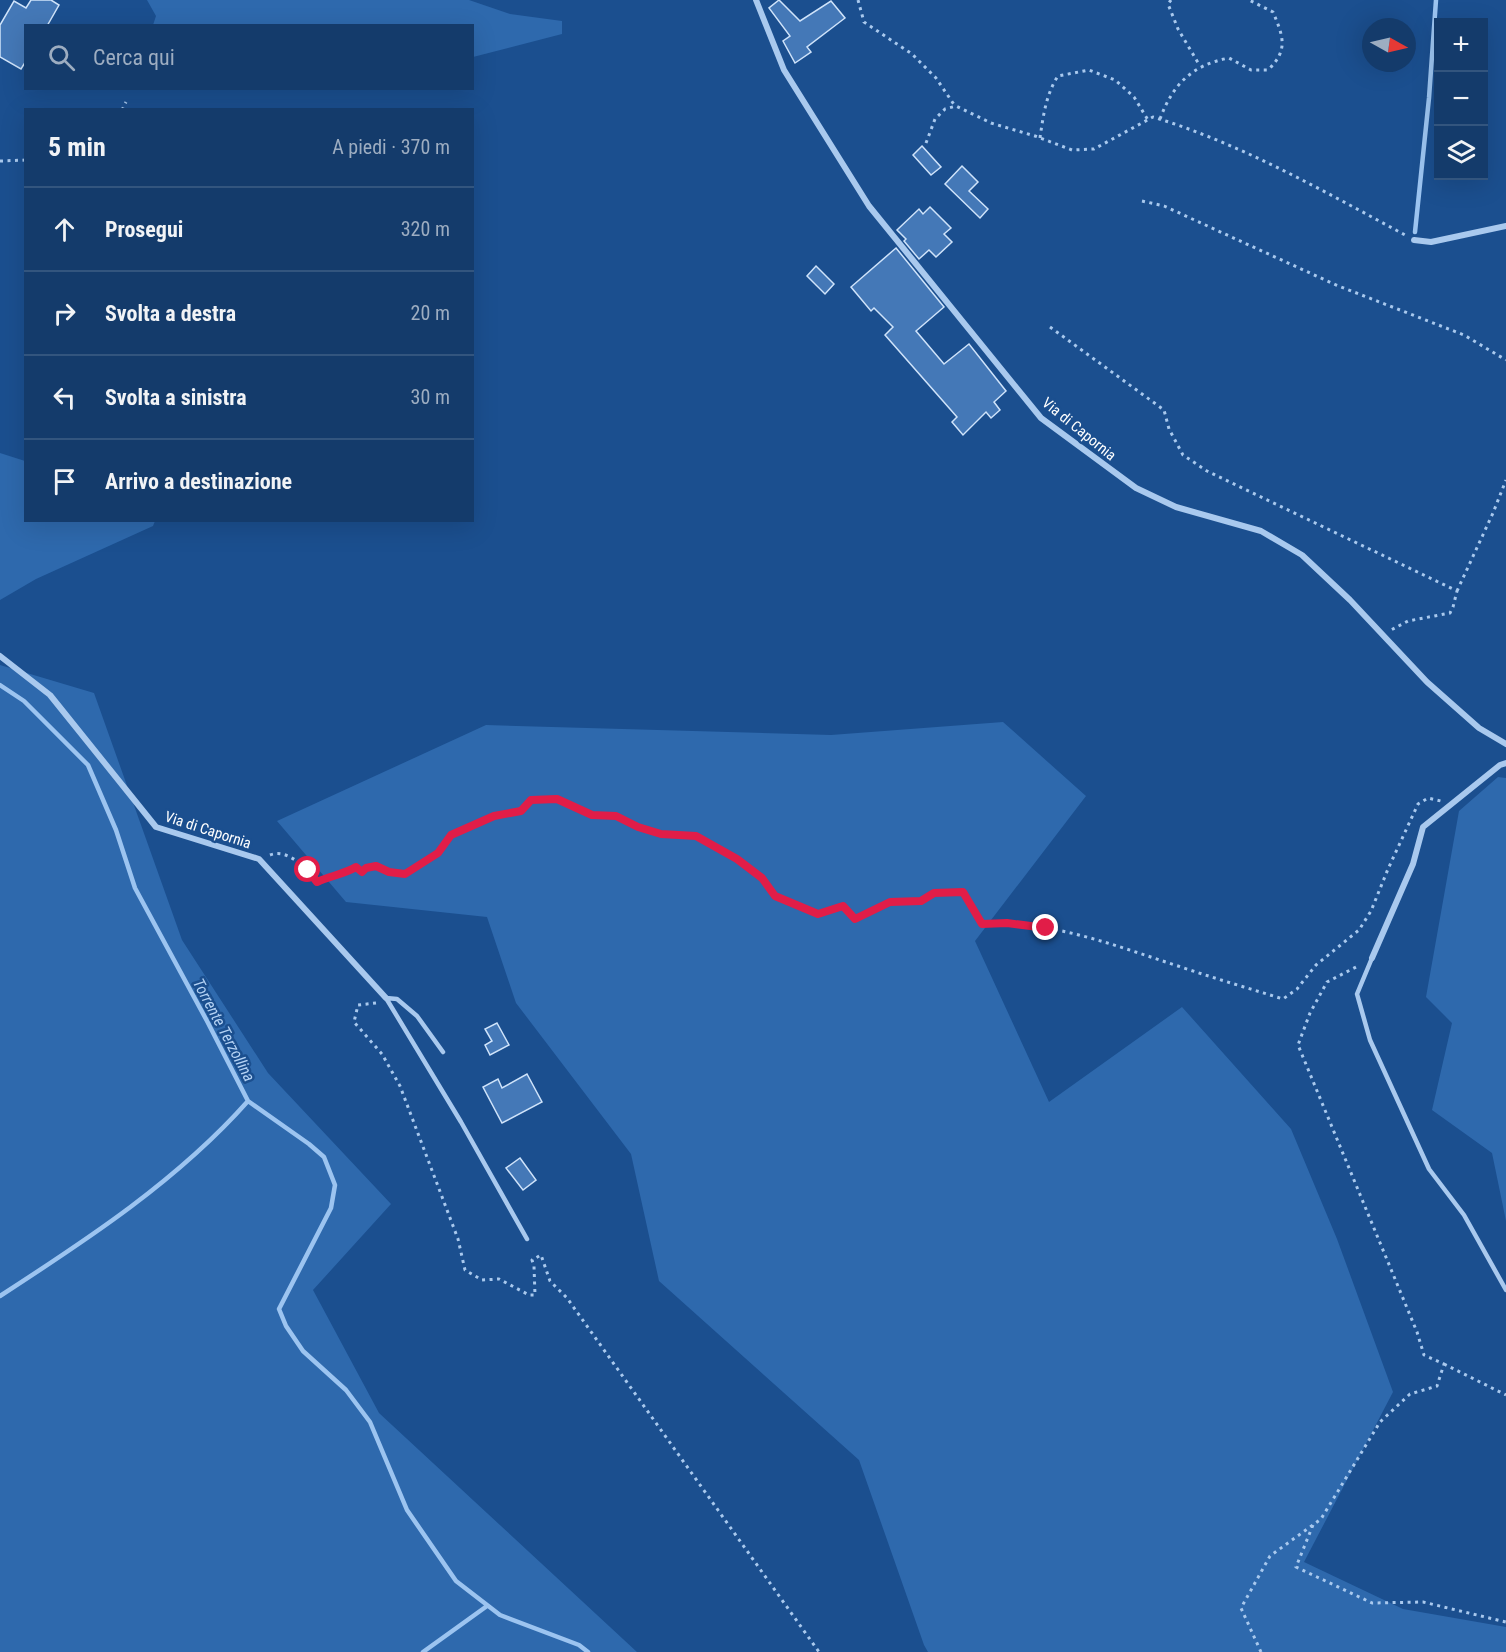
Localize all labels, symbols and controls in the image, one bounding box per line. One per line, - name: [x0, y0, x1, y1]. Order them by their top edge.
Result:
- north arrow: [1362, 18, 1416, 72]
- map controls: [1434, 18, 1488, 180]
- button: +: [1434, 18, 1488, 72]
- search box: [24, 24, 474, 90]
- icon: search: [45, 41, 78, 74]
- text: Cerca qui: [93, 45, 175, 70]
- button: −: [1434, 72, 1488, 126]
- button: layers: [1434, 126, 1488, 180]
- text: 5 min: [48, 132, 106, 162]
- text: A piedi · 370 m: [332, 135, 450, 159]
- icon: ahead: [48, 213, 81, 246]
- text: Prosegui: [105, 217, 183, 242]
- text: 320 m: [401, 217, 450, 241]
- icon: right: [48, 297, 81, 330]
- text: Svolta a destra: [105, 301, 236, 326]
- text: 20 m: [411, 301, 450, 325]
- icon: left: [48, 381, 81, 414]
- text: Svolta a sinistra: [105, 385, 247, 410]
- text: 30 m: [411, 385, 450, 409]
- street label: Via di Capornia: [1038, 394, 1120, 464]
- icon: arrive: [48, 465, 81, 498]
- text: Arrivo a destinazione: [105, 469, 292, 494]
- street label: Via di Capornia: [162, 808, 254, 852]
- route start: [294, 856, 320, 882]
- route end: [1032, 914, 1058, 940]
- water label: Torrente Terzollina: [189, 975, 259, 1085]

